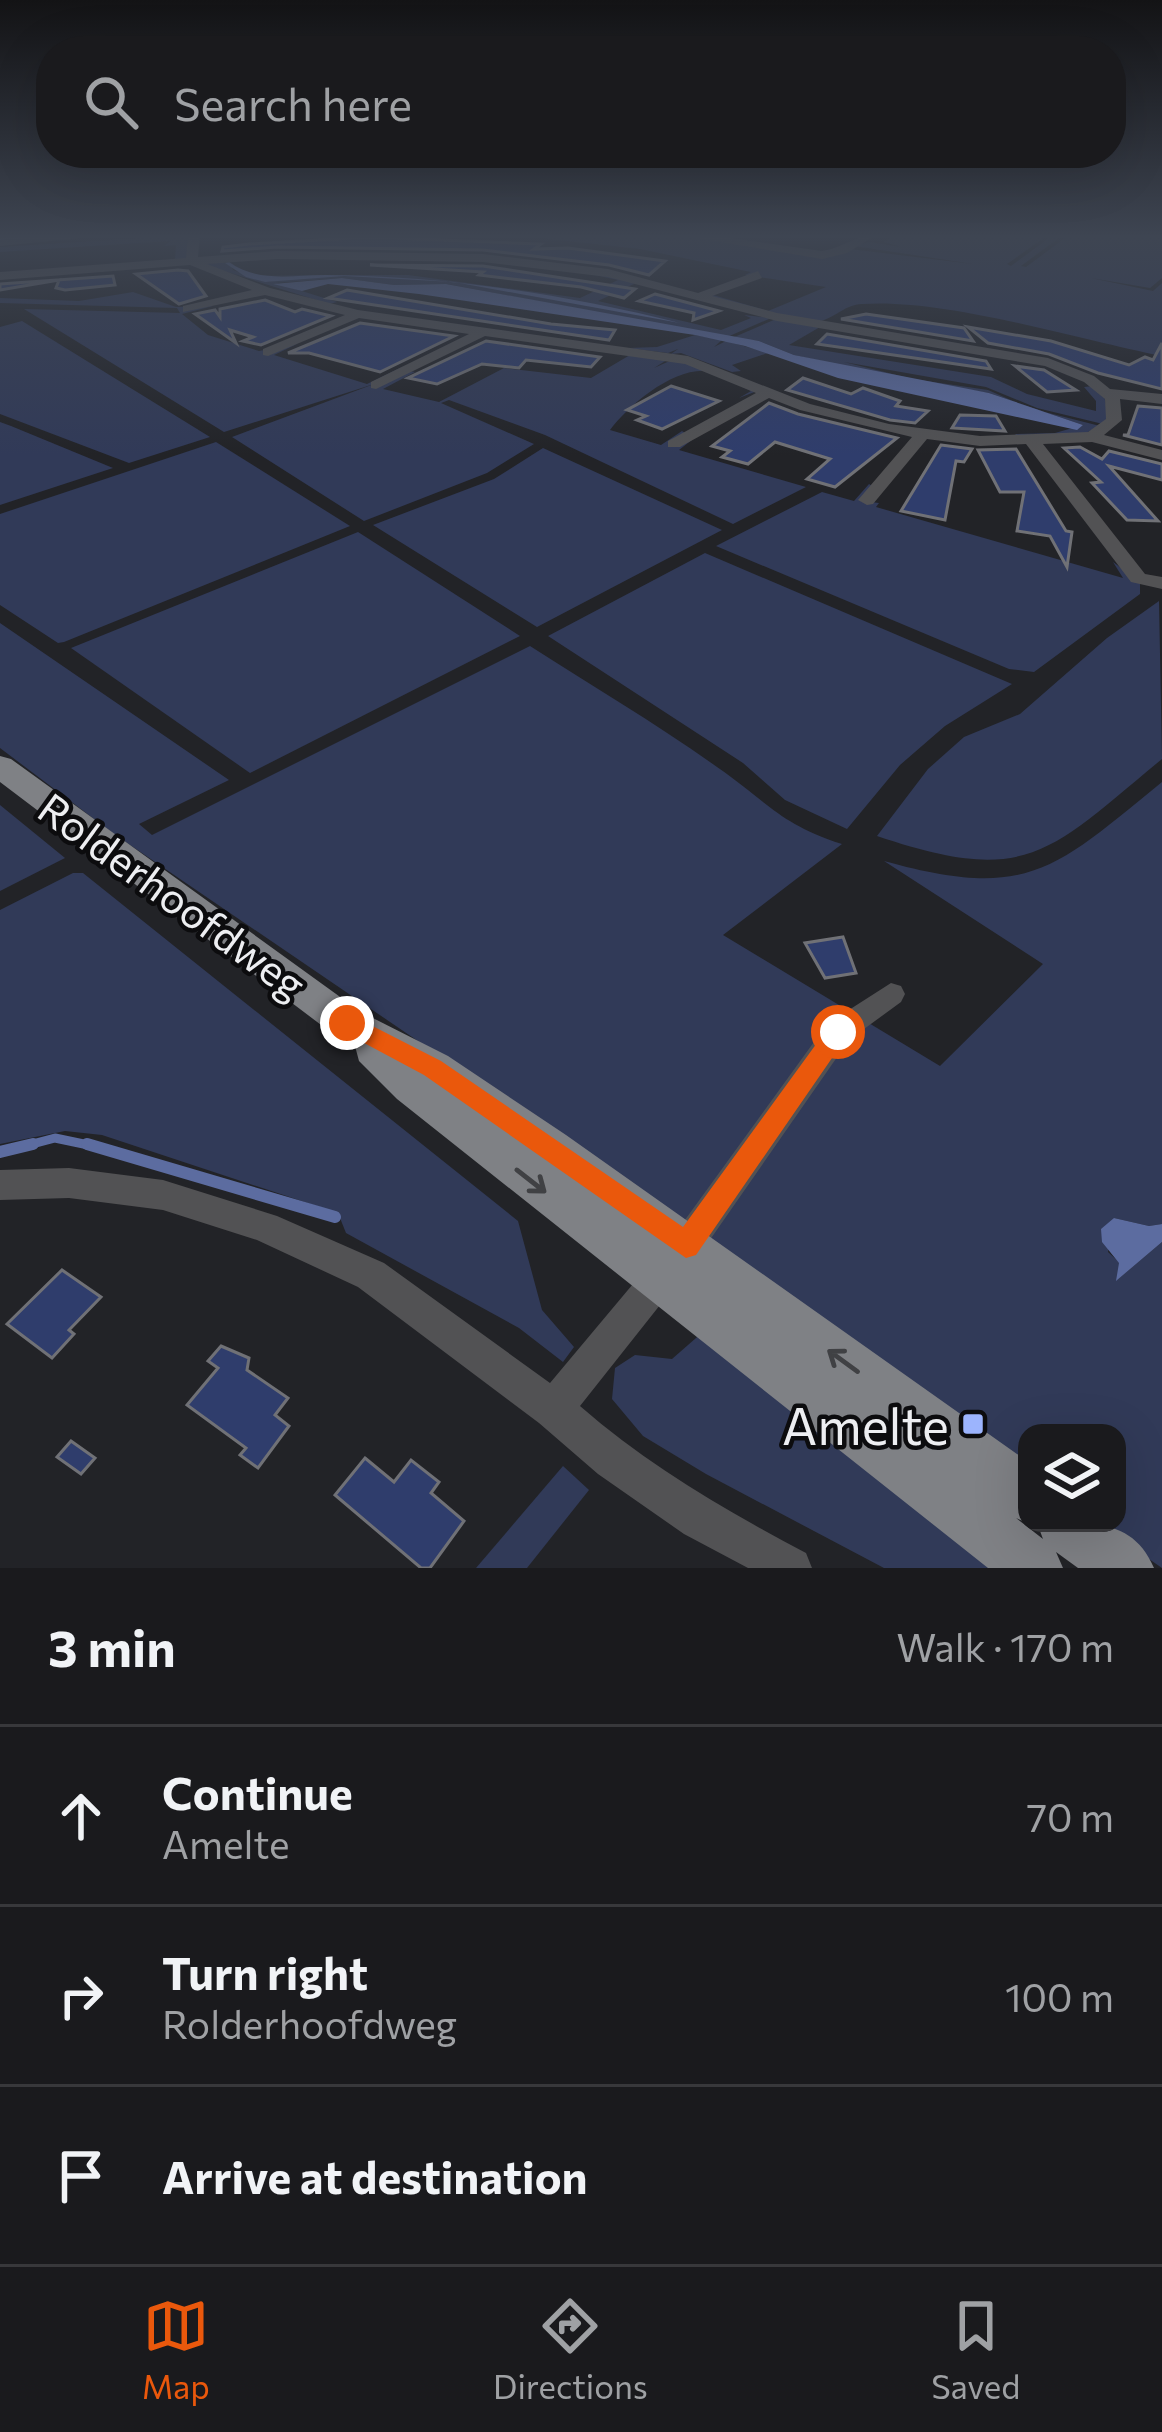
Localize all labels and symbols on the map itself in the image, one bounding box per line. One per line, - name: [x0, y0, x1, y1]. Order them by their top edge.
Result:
- street label: Rolderhoofdweg: [29, 781, 317, 1009]
- route end: [320, 996, 374, 1050]
- route start: [811, 1005, 865, 1059]
- one-way arrow: [514, 1167, 547, 1193]
- one-way arrow: [827, 1349, 860, 1374]
- place label: Amelte: [782, 1393, 949, 1456]
- marker: Amelte: [960, 1411, 986, 1437]

